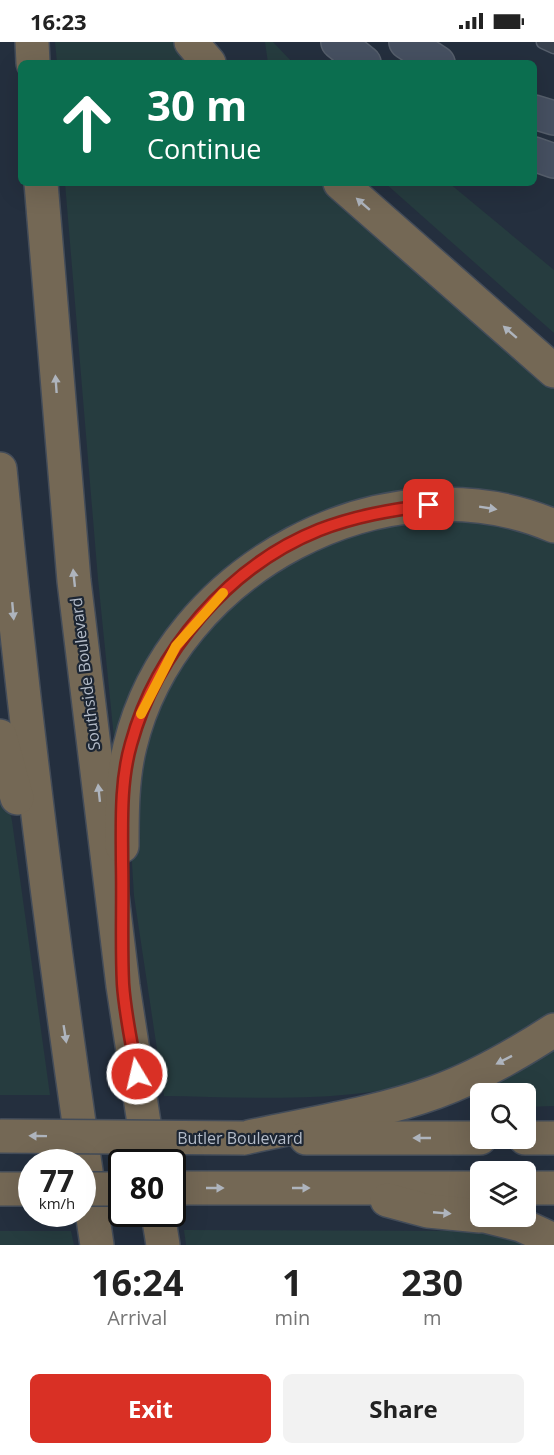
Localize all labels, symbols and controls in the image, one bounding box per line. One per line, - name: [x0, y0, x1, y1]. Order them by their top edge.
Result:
- text: 16:23: [30, 6, 87, 36]
- text: 30 m: [147, 76, 247, 133]
- icon: ahead: [48, 84, 126, 162]
- text: Continue: [147, 130, 262, 167]
- one-way arrow: [356, 198, 371, 211]
- one-way arrow: [503, 326, 518, 339]
- one-way arrow: [52, 374, 61, 393]
- pin: [403, 479, 454, 530]
- icon: arrive: [412, 488, 445, 521]
- one-way arrow: [479, 504, 498, 513]
- one-way arrow: [69, 568, 79, 587]
- street label: Southside Boulevard: [65, 596, 105, 752]
- one-way arrow: [8, 601, 18, 620]
- one-way arrow: [94, 783, 104, 802]
- one-way arrow: [61, 1024, 70, 1043]
- position arrow: [105, 1042, 169, 1106]
- one-way arrow: [496, 1055, 513, 1065]
- map controls: [470, 1083, 536, 1227]
- button: search: [470, 1083, 536, 1149]
- street label: Butler Boulevard: [177, 1127, 303, 1149]
- one-way arrow: [29, 1131, 48, 1141]
- one-way arrow: [412, 1133, 431, 1143]
- speed limit sign: 80: [108, 1149, 186, 1227]
- text: 77: [40, 1160, 74, 1201]
- button: layers: [470, 1161, 536, 1227]
- one-way arrow: [205, 1183, 224, 1193]
- one-way arrow: [291, 1183, 310, 1193]
- text: km/h: [39, 1193, 75, 1213]
- one-way arrow: [433, 1208, 452, 1217]
- text: 16:24: [91, 1258, 184, 1307]
- text: 1: [282, 1258, 303, 1307]
- text: 230: [401, 1258, 463, 1307]
- text: Arrival: [107, 1304, 167, 1331]
- text: min: [274, 1304, 310, 1331]
- text: m: [423, 1304, 441, 1331]
- button: Exit: [30, 1374, 271, 1443]
- button: Share: [283, 1374, 524, 1443]

